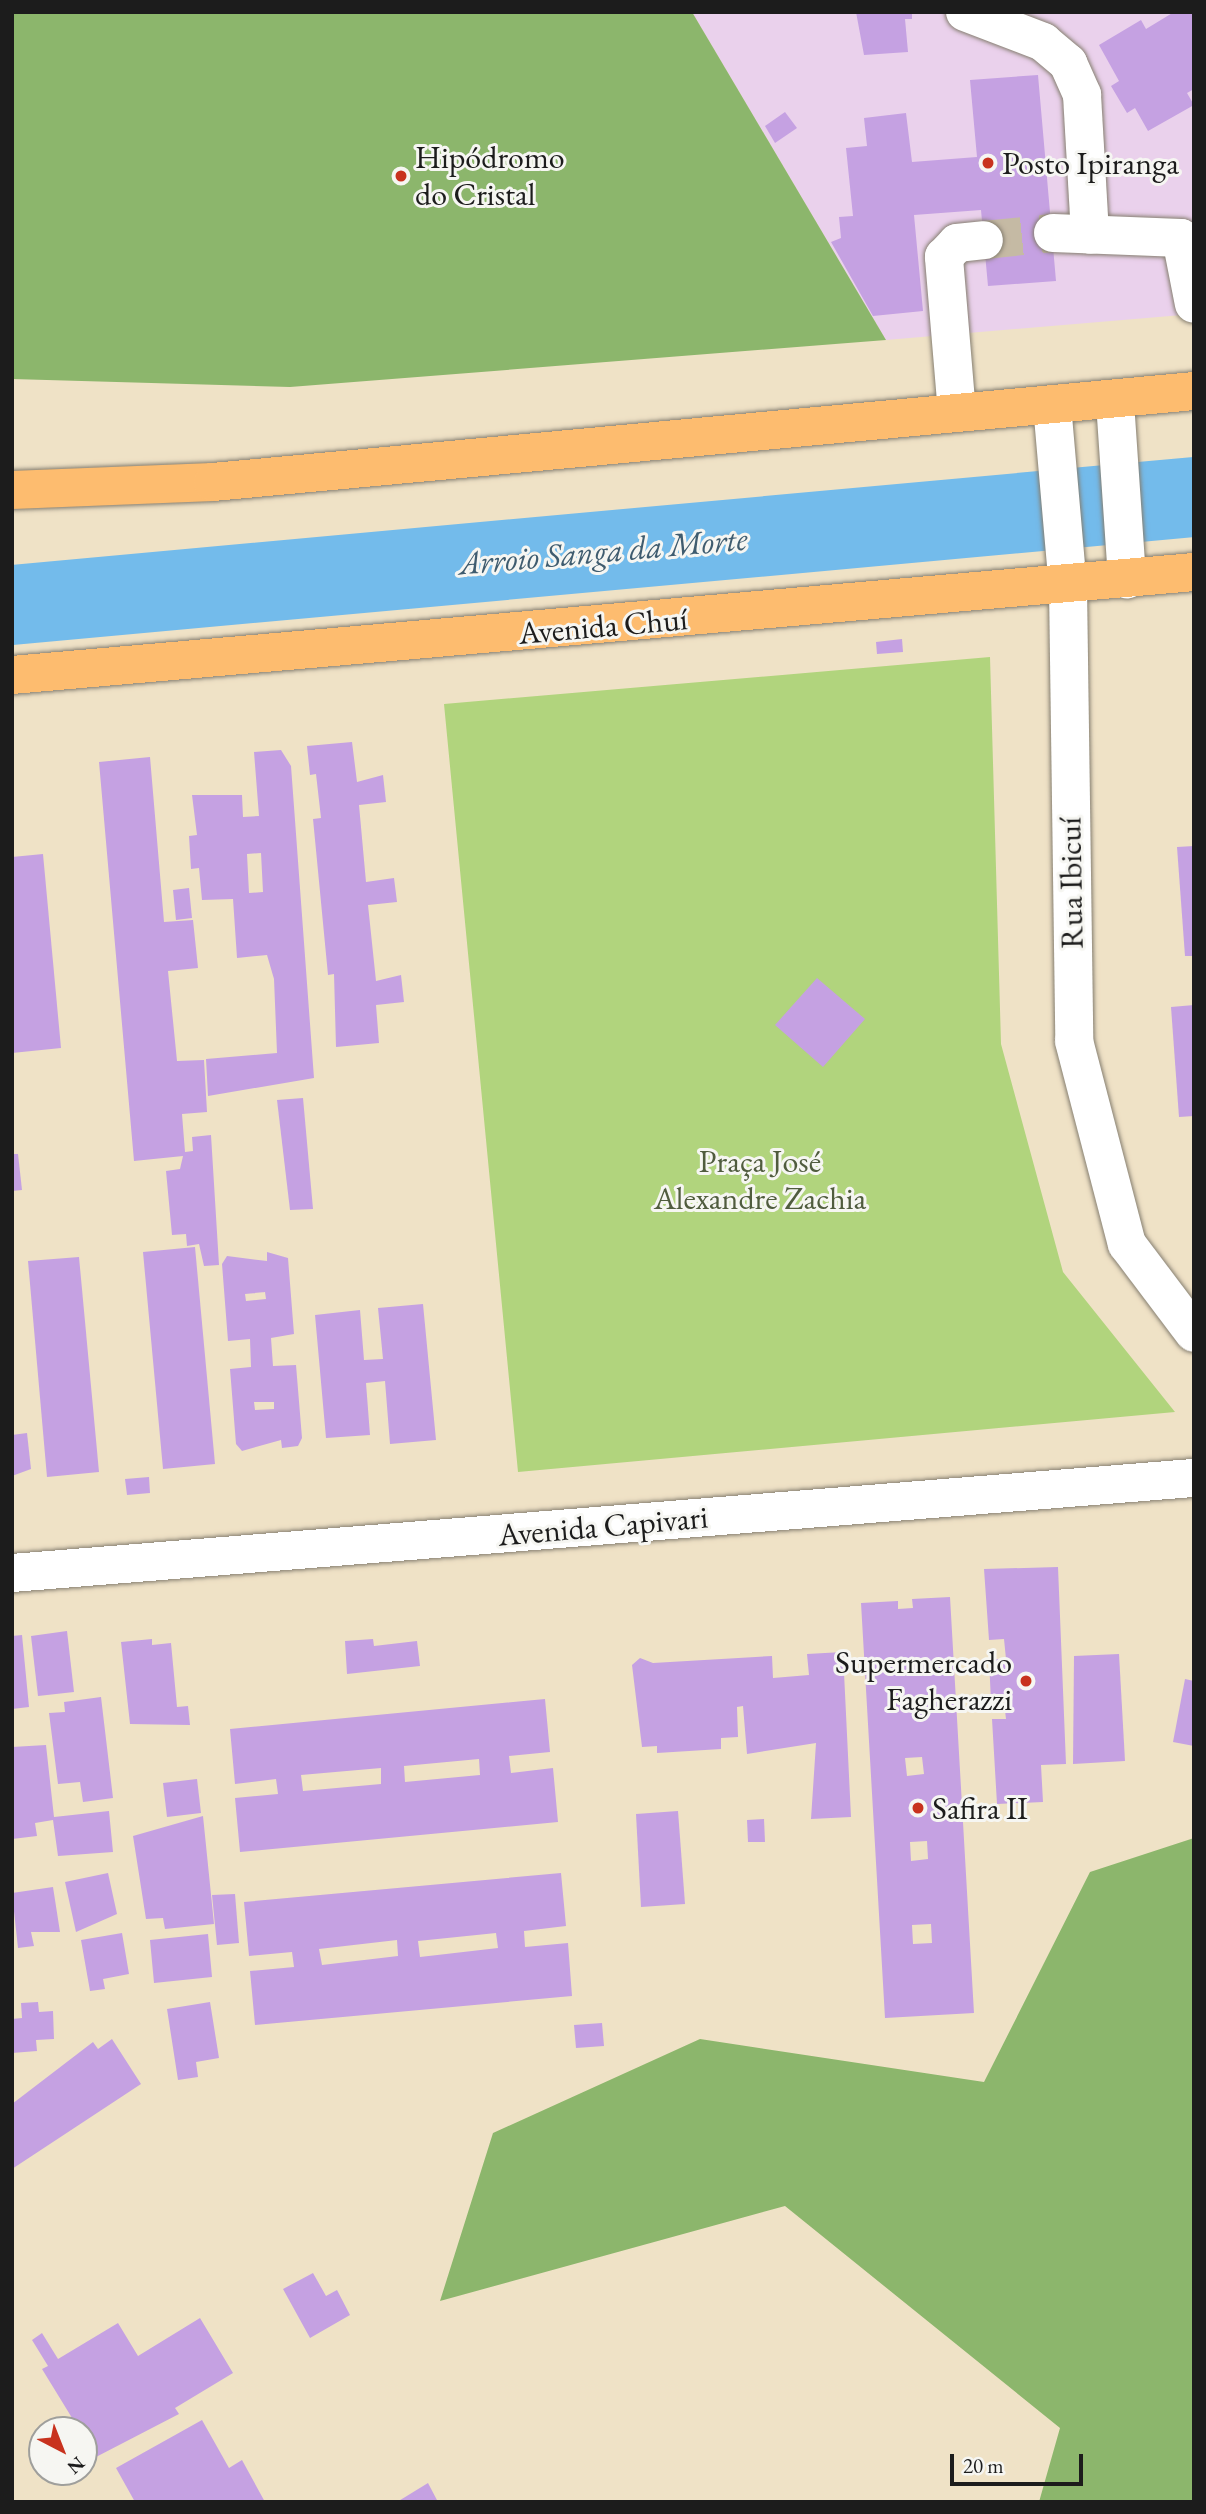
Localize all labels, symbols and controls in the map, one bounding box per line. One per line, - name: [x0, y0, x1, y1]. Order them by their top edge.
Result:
- place label: Hipódromo do Cristal: [415, 139, 565, 214]
- place label: Posto Ipiranga: [1002, 144, 1179, 182]
- marker: Posto Ipiranga: [980, 155, 996, 171]
- marker: Hipódromo do Cristal: [393, 168, 409, 184]
- water label: Arroio Sanga da Morte: [457, 519, 749, 583]
- street label: Avenida Chuí: [517, 599, 689, 653]
- street label: Rua Ibicuí: [1051, 817, 1091, 949]
- park label: Praça José Alexandre Zachia: [654, 1143, 866, 1218]
- street label: Avenida Capivari: [496, 1498, 710, 1554]
- place label: Supermercado Fagherazzi: [835, 1644, 1012, 1719]
- marker: Supermercado Fagherazzi: [1018, 1673, 1034, 1689]
- place label: Safira II: [932, 1789, 1028, 1827]
- marker: Safira II: [910, 1800, 926, 1816]
- north arrow: [28, 2416, 98, 2486]
- scale bar: [954, 2440, 1087, 2484]
- text: N: [62, 2451, 90, 2480]
- text: 20 m: [963, 2452, 1004, 2479]

